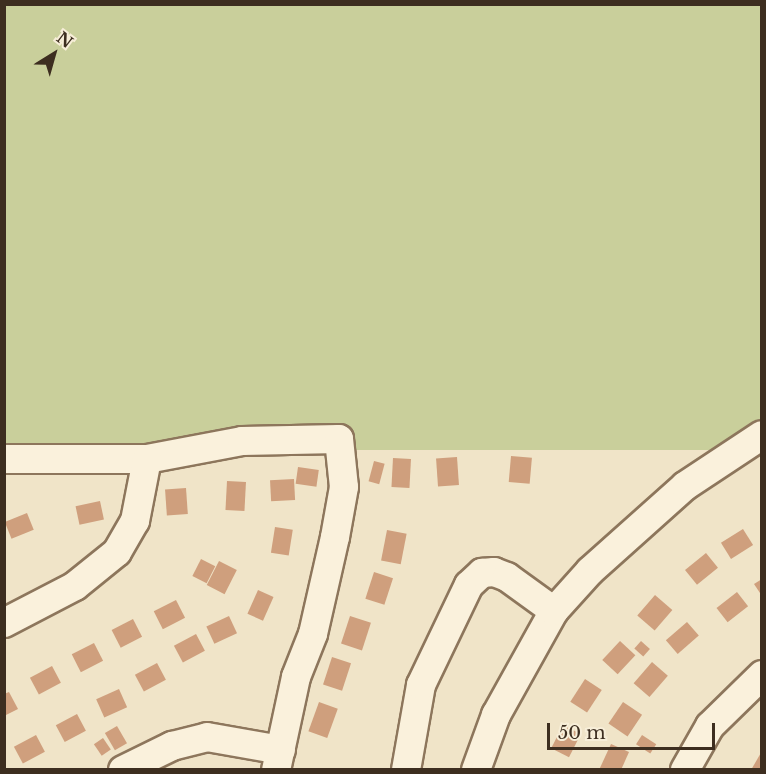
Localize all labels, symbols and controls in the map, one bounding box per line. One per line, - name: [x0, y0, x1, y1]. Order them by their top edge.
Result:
- north arrow: [24, 24, 84, 84]
- text: N: [53, 27, 77, 52]
- scale bar: [550, 711, 718, 749]
- text: 50 m: [558, 722, 606, 744]

